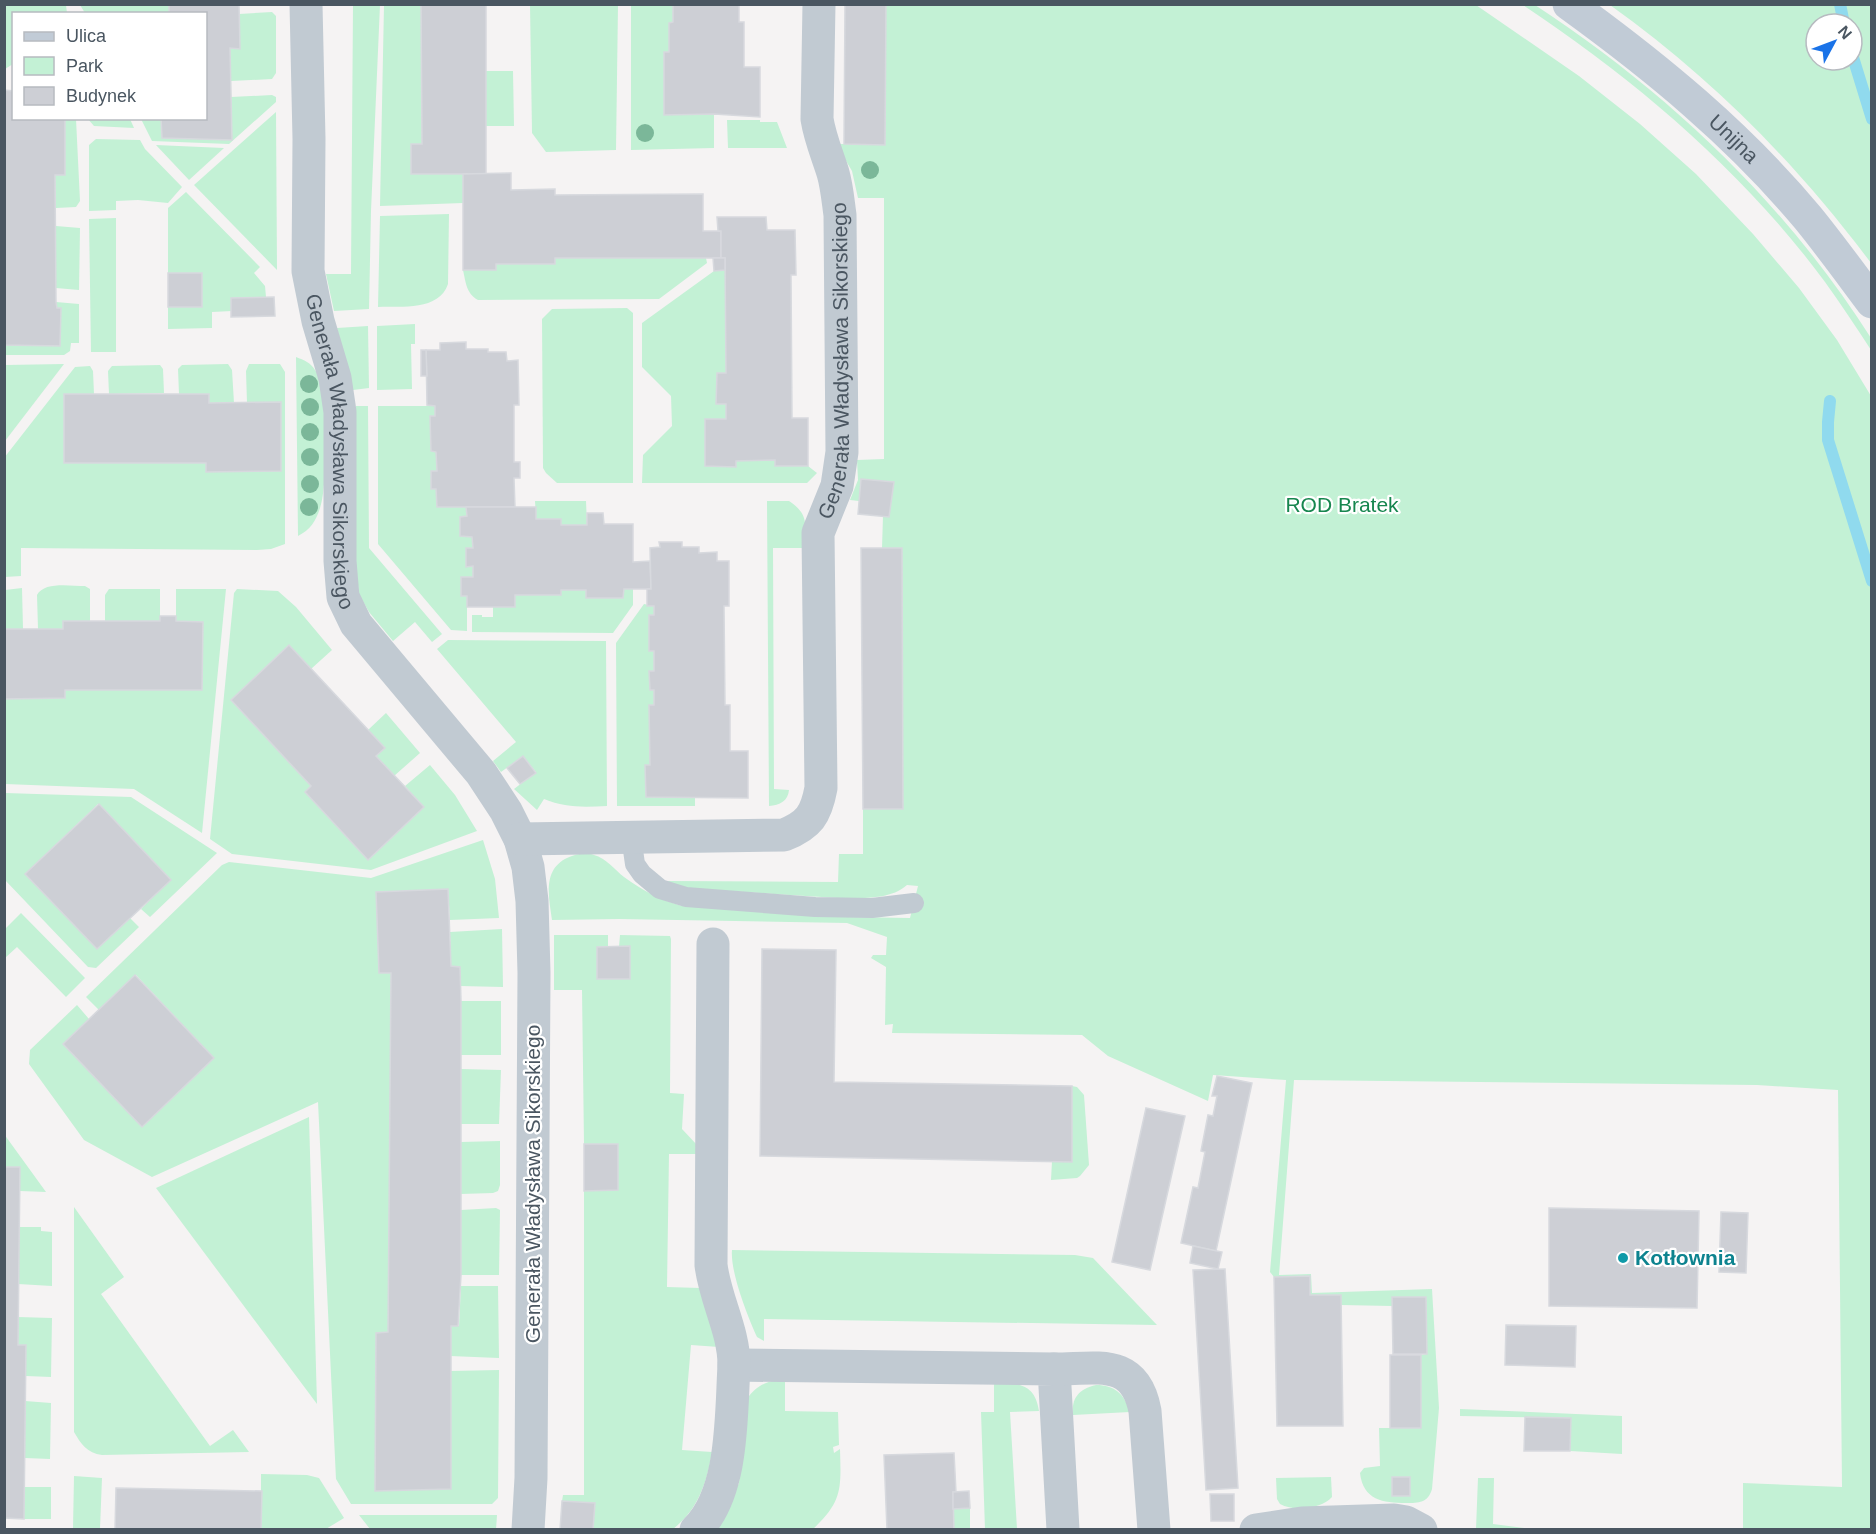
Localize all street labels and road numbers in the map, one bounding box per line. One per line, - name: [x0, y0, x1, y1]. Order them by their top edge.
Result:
- street label: Unijna: [1705, 110, 1764, 168]
- street label: Generała Władysława Sikorskiego: [813, 201, 853, 522]
- street label: Generała Władysława Sikorskiego: [302, 292, 359, 613]
- street label: Generała Władysława Sikorskiego: [521, 1025, 544, 1343]

